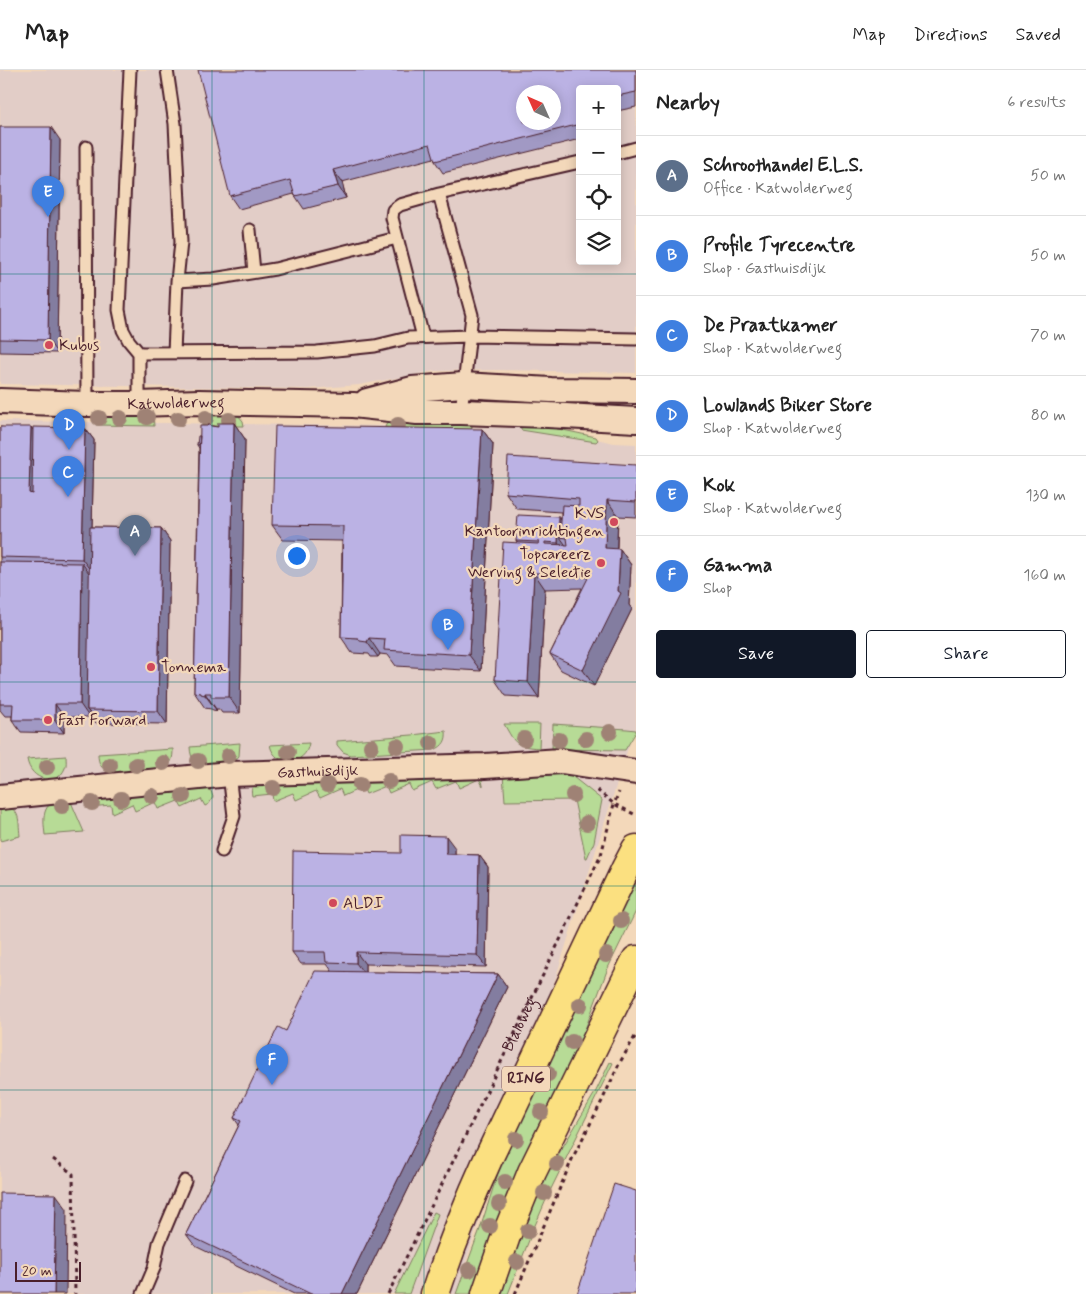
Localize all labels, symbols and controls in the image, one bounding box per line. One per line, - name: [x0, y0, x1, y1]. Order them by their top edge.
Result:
- text: Map: [25, 19, 69, 50]
- text: Map: [853, 23, 886, 47]
- text: Directions: [914, 23, 988, 47]
- text: Saved: [1016, 23, 1061, 47]
- north arrow: [516, 85, 561, 130]
- map controls: [576, 85, 621, 265]
- button: +: [576, 85, 621, 130]
- text: Nearby: [656, 89, 720, 117]
- text: 6 results: [1007, 92, 1066, 113]
- button: −: [576, 130, 621, 175]
- text: Schroothandel E.L.S.: [703, 153, 863, 178]
- text: A: [667, 165, 677, 186]
- text: 50 m: [1030, 165, 1066, 186]
- button: locate: [576, 175, 621, 220]
- pin: E: [32, 176, 64, 217]
- text: Office · Katwolderweg: [703, 178, 853, 199]
- button: layers: [576, 220, 621, 265]
- text: Profile Tyrecentre: [703, 233, 855, 258]
- text: B: [667, 245, 677, 266]
- text: 50 m: [1030, 245, 1066, 266]
- text: Shop · Gasthuisdijk: [703, 258, 826, 279]
- text: De Praatkamer: [703, 313, 838, 338]
- text: C: [666, 325, 678, 346]
- text: 70 m: [1030, 325, 1066, 346]
- place label: Kubus: [59, 335, 99, 356]
- text: Shop · Katwolderweg: [703, 338, 842, 359]
- marker: Kubus: [43, 339, 55, 351]
- street label: Katwolderweg: [127, 391, 225, 415]
- text: Lowlands Biker Store: [703, 393, 872, 418]
- text: D: [666, 405, 678, 426]
- text: 80 m: [1031, 405, 1066, 426]
- pin: D: [53, 409, 85, 450]
- text: Shop · Katwolderweg: [703, 418, 842, 439]
- pin: C: [52, 456, 84, 497]
- text: Kok: [703, 473, 735, 498]
- text: E: [667, 485, 677, 506]
- text: 130 m: [1025, 485, 1066, 506]
- text: Shop · Katwolderweg: [703, 498, 842, 519]
- place label: KVS Kantoorinrichtingen: [465, 503, 604, 543]
- pin: A: [119, 515, 151, 556]
- marker: KVS Kantoorinrichtingen: [608, 516, 620, 528]
- your location: [284, 543, 310, 569]
- place label: Topcareerz Werving & Selectie: [468, 544, 591, 584]
- text: Gamma: [703, 553, 772, 578]
- marker: Topcareerz Werving & Selectie: [595, 557, 607, 569]
- text: F: [668, 565, 676, 586]
- text: 160 m: [1023, 565, 1066, 586]
- text: Shop: [703, 578, 732, 599]
- pin: B: [432, 609, 464, 650]
- button: Save: [656, 630, 856, 678]
- button: Share: [866, 630, 1066, 678]
- place label: Tonnema: [161, 657, 227, 678]
- marker: Tonnema: [145, 661, 157, 673]
- place label: Fast Forward: [58, 710, 146, 731]
- marker: Fast Forward: [42, 714, 54, 726]
- street label: Gasthuisdijk: [277, 759, 359, 783]
- place label: ALDI: [343, 893, 383, 914]
- marker: ALDI: [327, 897, 339, 909]
- street label: Blaloweg: [497, 993, 542, 1055]
- pin: F: [256, 1044, 288, 1085]
- road number: RING: [502, 1066, 550, 1092]
- scale bar: [15, 1259, 81, 1282]
- text: 20 m: [22, 1262, 52, 1280]

